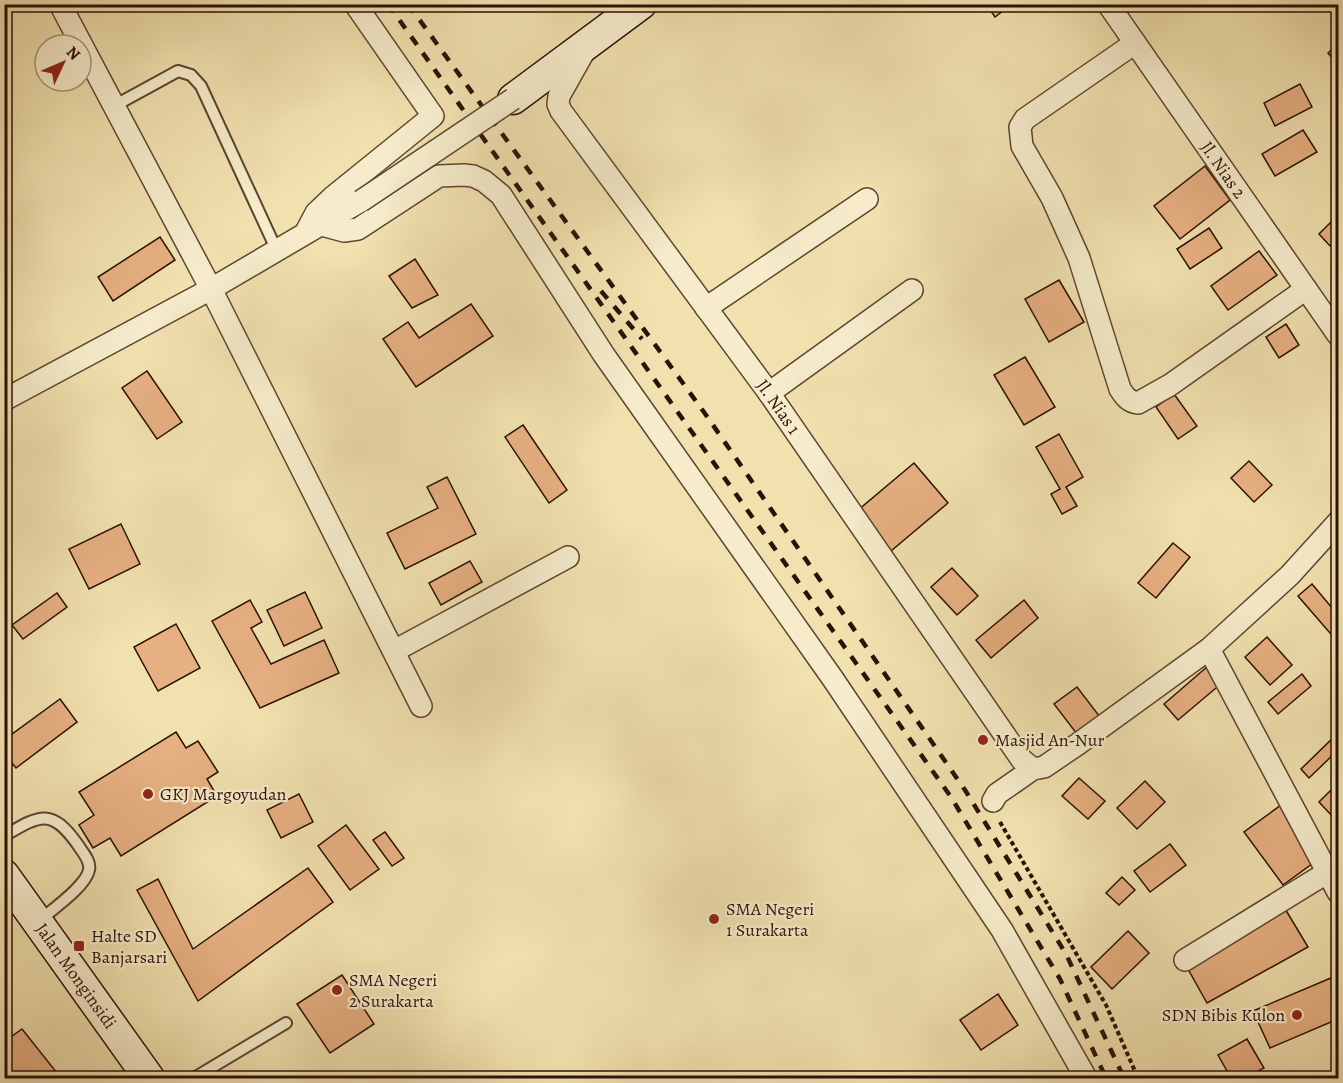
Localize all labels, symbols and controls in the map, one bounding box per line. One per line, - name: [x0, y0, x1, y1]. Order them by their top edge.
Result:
- north arrow: [33, 33, 93, 93]
- text: N: [61, 41, 85, 65]
- street label: Jl. Nias 2: [1195, 136, 1252, 204]
- street label: Jl. Nias 1: [751, 374, 806, 439]
- place label: Masjid An-Nur: [995, 728, 1104, 752]
- marker: Masjid An-Nur: [976, 733, 990, 747]
- place label: GKJ Margoyudan: [160, 782, 287, 806]
- marker: GKJ Margoyudan: [141, 787, 155, 801]
- place label: SMA Negeri 1 Surakarta: [726, 897, 814, 942]
- marker: SMA Negeri 1 Surakarta: [707, 912, 721, 926]
- street label: Jalan Monginsidi: [30, 918, 122, 1034]
- place label: Halte SD Banjarsari: [91, 924, 167, 969]
- marker: Halte SD Banjarsari: [72, 939, 86, 953]
- place label: SMA Negeri 2 Surakarta: [349, 968, 437, 1013]
- marker: SMA Negeri 2 Surakarta: [330, 983, 344, 997]
- place label: SDN Bibis Kulon: [1162, 1003, 1285, 1027]
- marker: SDN Bibis Kulon: [1290, 1008, 1304, 1022]

